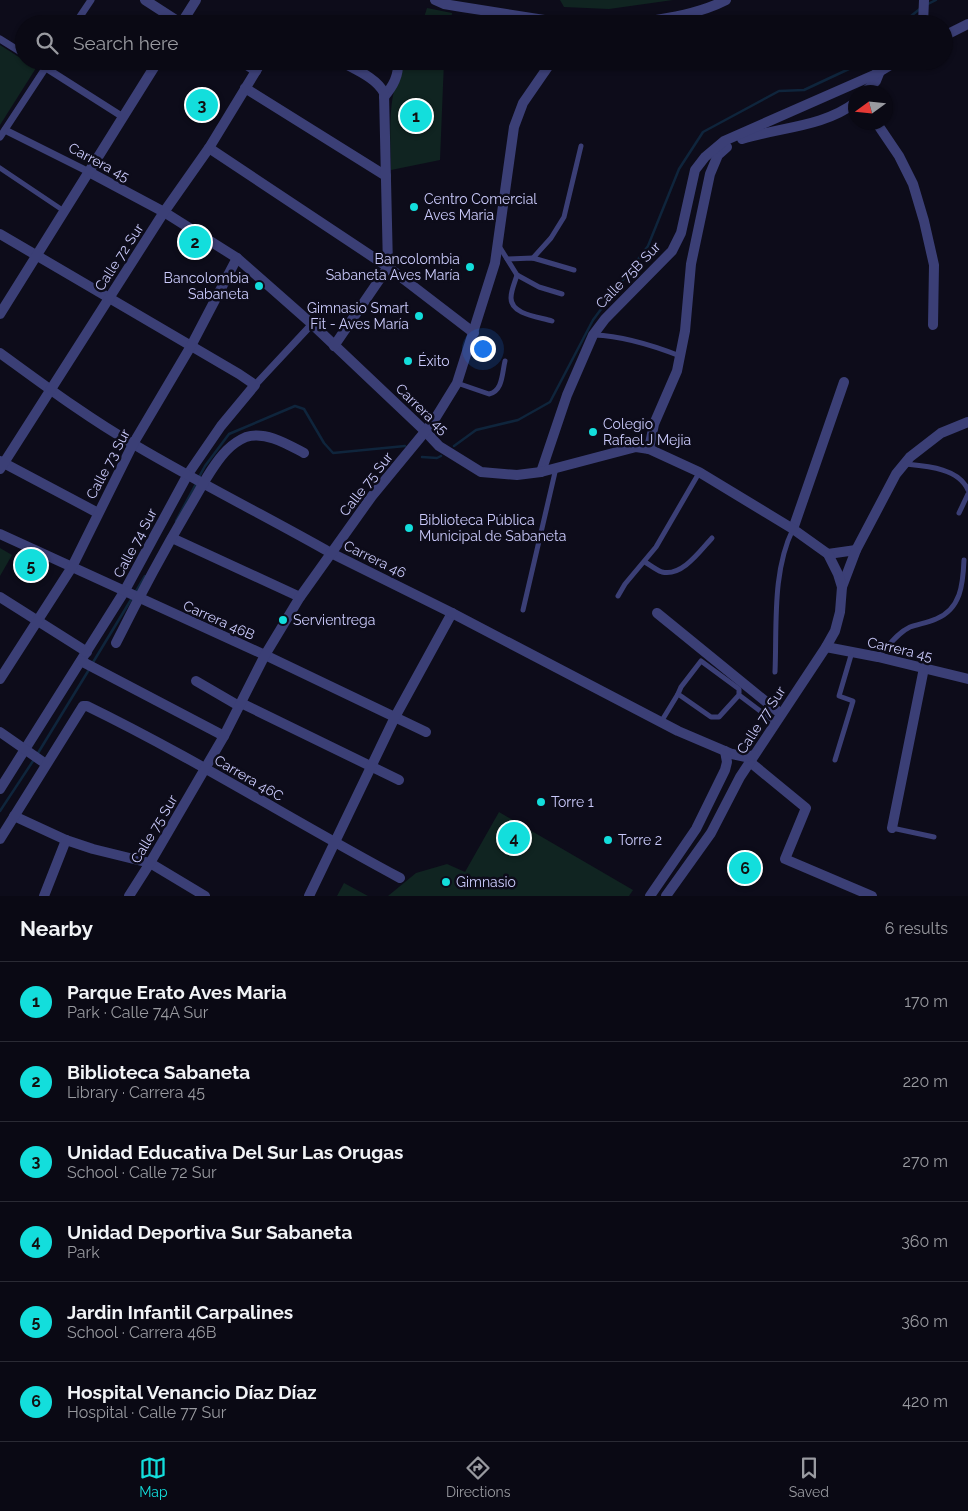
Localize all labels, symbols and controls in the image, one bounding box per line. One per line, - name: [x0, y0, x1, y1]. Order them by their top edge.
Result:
- search box: [15, 15, 953, 70]
- icon: search: [33, 29, 61, 57]
- text: Search here: [73, 32, 179, 54]
- north arrow: [848, 85, 893, 130]
- pin: 3: [186, 86, 218, 124]
- pin: 1: [400, 97, 432, 135]
- street label: Carrera 45: [66, 139, 132, 185]
- place label: Centro Comercial Aves Maria: [424, 191, 537, 223]
- marker: Centro Comercial Aves Maria: [408, 201, 420, 213]
- street label: Calle 72 Sur: [91, 220, 147, 294]
- pin: 2: [179, 223, 211, 261]
- street label: Calle 75B Sur: [592, 238, 664, 312]
- place label: Bancolombia Sabaneta Aves María: [326, 251, 460, 283]
- marker: Bancolombia Sabaneta Aves María: [464, 261, 476, 273]
- place label: Bancolombia Sabaneta: [164, 270, 249, 302]
- marker: Bancolombia Sabaneta: [253, 280, 265, 292]
- place label: Gimnasio Smart Fit - Aves María: [307, 300, 409, 332]
- marker: Gimnasio Smart Fit - Aves María: [413, 310, 425, 322]
- your location: [470, 336, 496, 362]
- place label: Éxito: [418, 352, 450, 369]
- marker: Éxito: [402, 355, 414, 367]
- street label: Carrera 45: [393, 380, 452, 438]
- place label: Colegio Rafael J Mejia: [603, 416, 691, 448]
- street label: Calle 73 Sur: [83, 426, 133, 502]
- marker: Colegio Rafael J Mejia: [587, 426, 599, 438]
- street label: Calle 75 Sur: [336, 449, 396, 519]
- street label: Calle 74 Sur: [110, 505, 160, 580]
- place label: Biblioteca Pública Municipal de Sabaneta: [419, 512, 566, 544]
- marker: Biblioteca Pública Municipal de Sabaneta: [403, 522, 415, 534]
- street label: Carrera 46: [341, 537, 409, 581]
- pin: 5: [15, 546, 47, 584]
- street label: Carrera 46B: [181, 597, 257, 643]
- place label: Servientrega: [293, 612, 375, 628]
- marker: Servientrega: [277, 614, 289, 626]
- street label: Carrera 45: [866, 634, 935, 664]
- street label: Calle 77 Sur: [733, 683, 789, 757]
- street label: Carrera 46C: [212, 752, 287, 804]
- street label: Calle 75 Sur: [127, 792, 181, 866]
- place label: Torre 1: [551, 794, 594, 810]
- marker: Torre 1: [535, 796, 547, 808]
- pin: 4: [498, 819, 530, 857]
- place label: Torre 2: [618, 832, 662, 848]
- marker: Torre 2: [602, 834, 614, 846]
- pin: 6: [729, 849, 761, 887]
- place label: Gimnasio: [456, 874, 516, 890]
- marker: Gimnasio: [440, 876, 452, 888]
- text: Nearby: [20, 916, 93, 941]
- text: 6 results: [885, 919, 948, 938]
- text: Parque Erato Aves Maria: [67, 981, 287, 1003]
- text: 1: [32, 992, 40, 1011]
- text: 170 m: [904, 992, 948, 1011]
- text: Park · Calle 74A Sur: [67, 1003, 208, 1022]
- text: Biblioteca Sabaneta: [67, 1061, 250, 1083]
- text: 2: [31, 1072, 41, 1091]
- text: 220 m: [903, 1072, 948, 1091]
- text: Library · Carrera 45: [67, 1083, 205, 1102]
- text: Unidad Educativa Del Sur Las Orugas: [67, 1141, 403, 1163]
- text: 3: [32, 1152, 40, 1171]
- text: 270 m: [903, 1152, 948, 1171]
- text: School · Calle 72 Sur: [67, 1163, 217, 1182]
- text: Unidad Deportiva Sur Sabaneta: [67, 1221, 352, 1243]
- text: 4: [31, 1232, 41, 1251]
- text: 360 m: [901, 1232, 948, 1251]
- text: Park: [67, 1243, 100, 1262]
- text: Jardin Infantil Carpalines: [67, 1301, 293, 1323]
- text: 5: [32, 1312, 40, 1331]
- text: 360 m: [901, 1312, 948, 1331]
- text: School · Carrera 46B: [67, 1323, 216, 1342]
- text: Hospital Venancio Díaz Díaz: [67, 1381, 317, 1403]
- text: 6: [31, 1392, 41, 1411]
- text: 420 m: [902, 1392, 948, 1411]
- text: Hospital · Calle 77 Sur: [67, 1403, 226, 1422]
- tab: Map: [139, 1454, 168, 1500]
- tab: Directions: [446, 1454, 511, 1500]
- tab: Saved: [789, 1454, 829, 1500]

